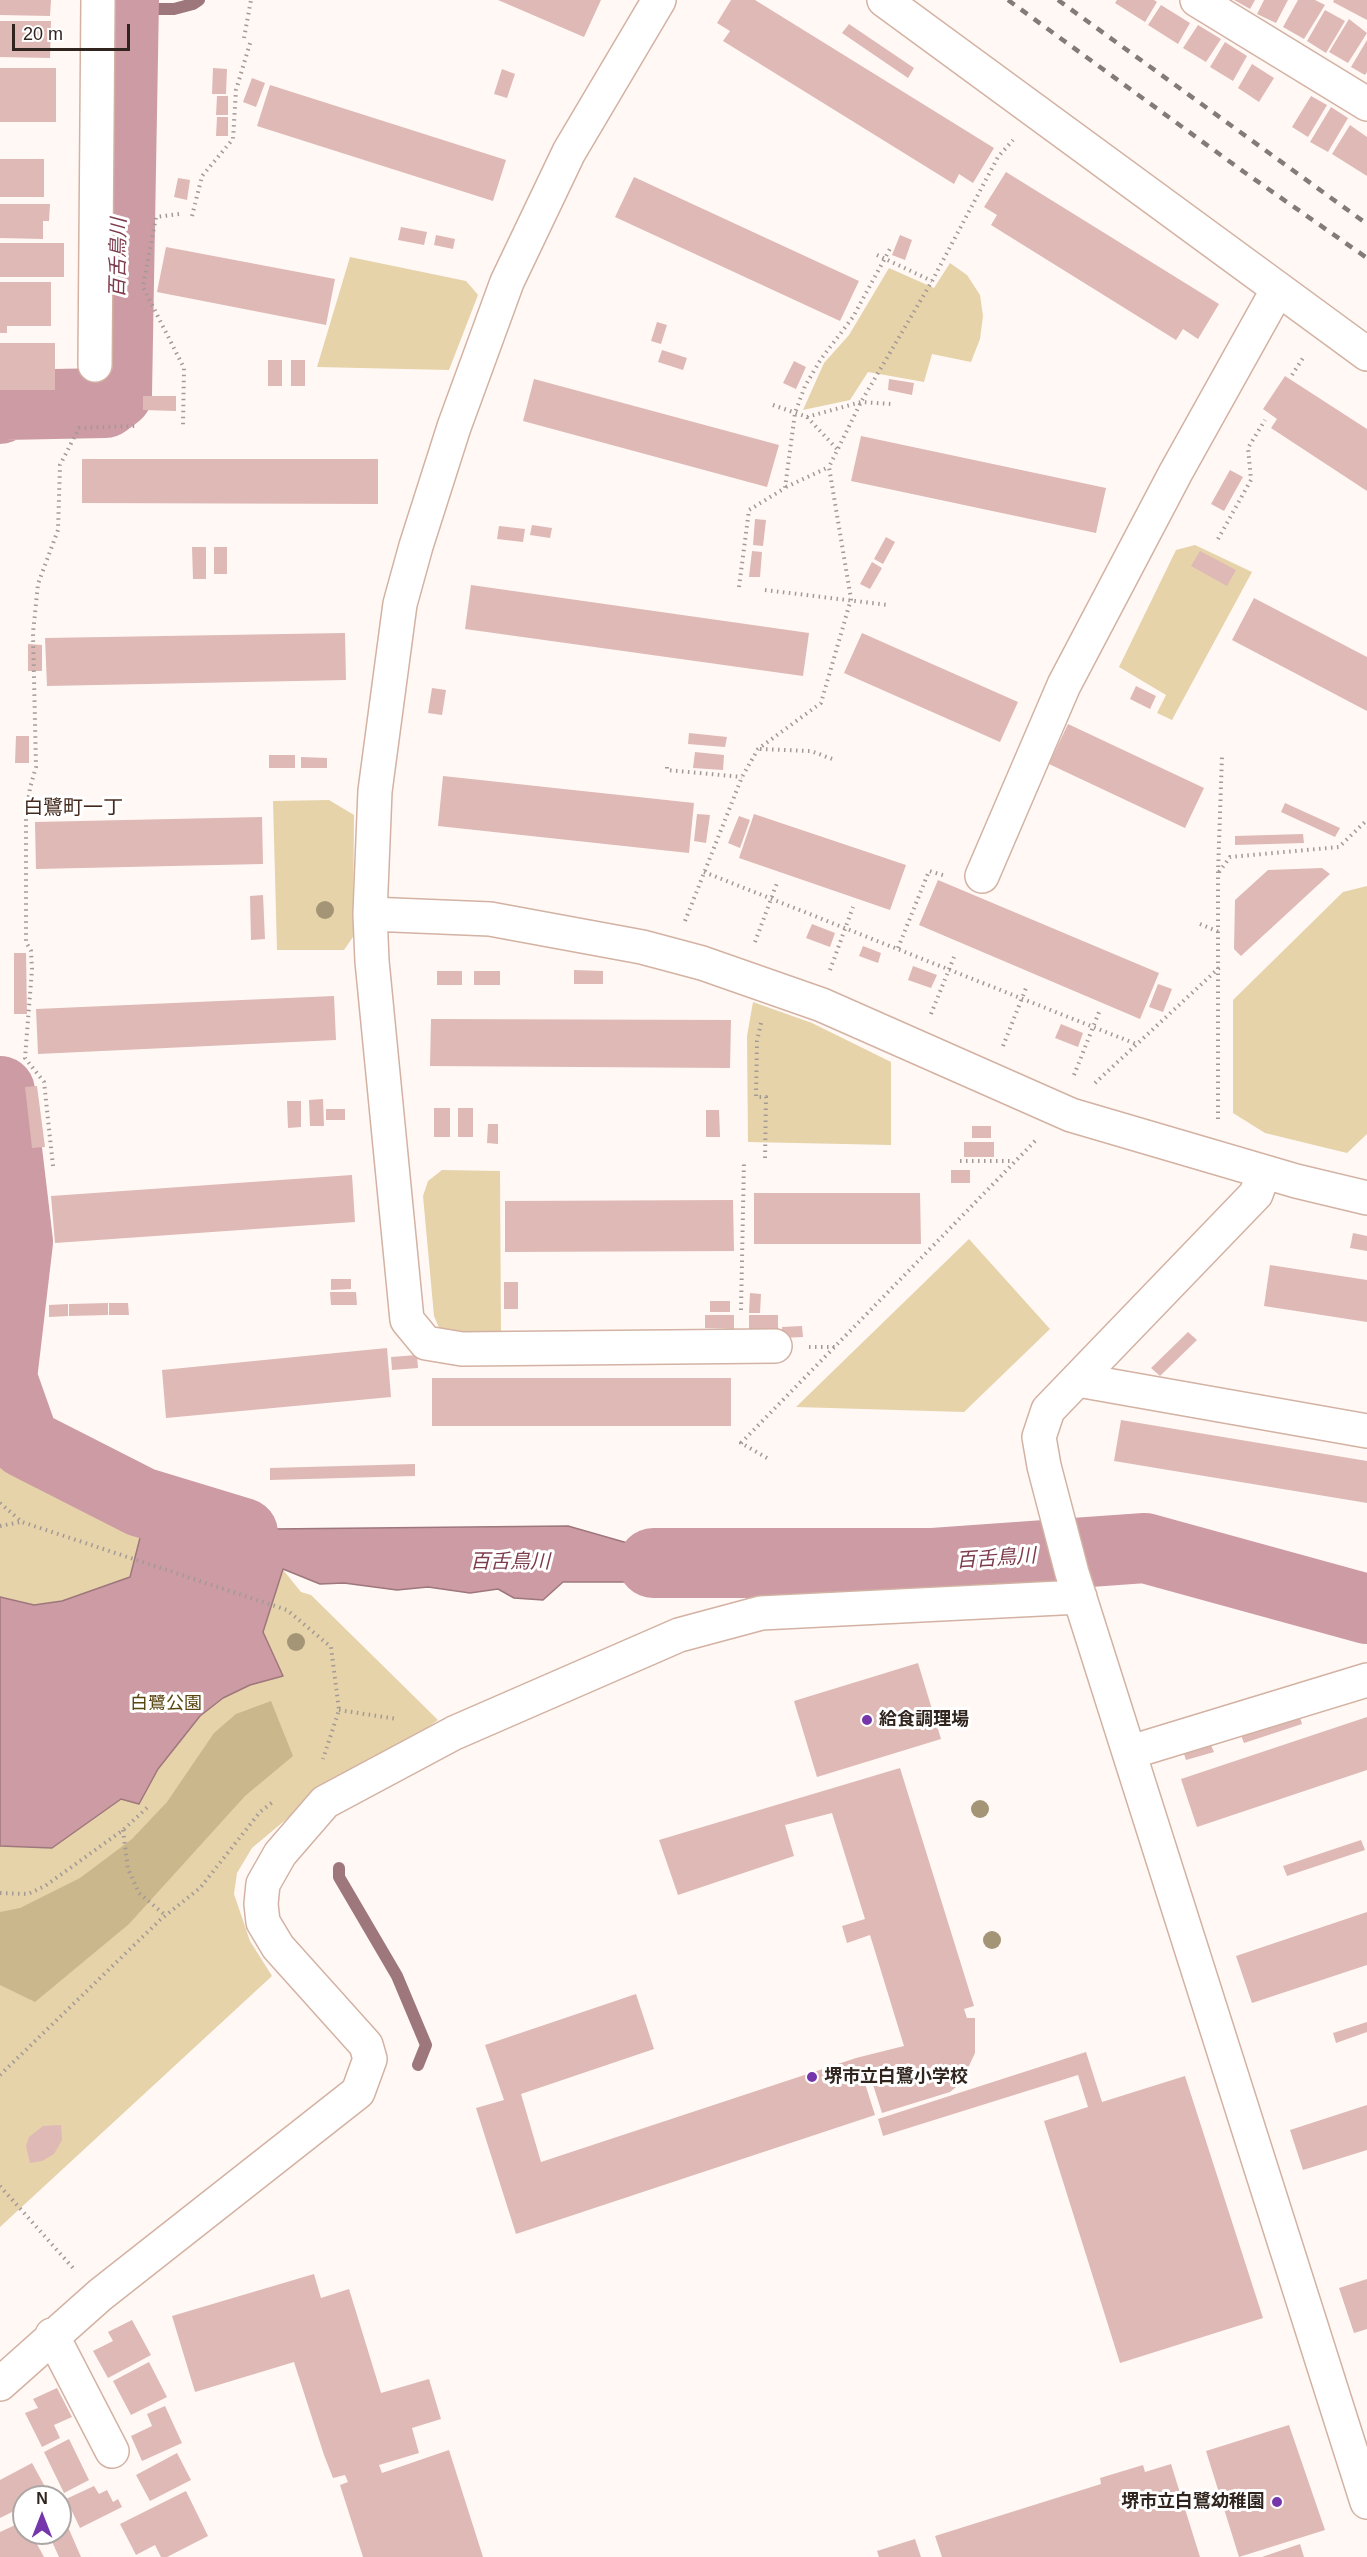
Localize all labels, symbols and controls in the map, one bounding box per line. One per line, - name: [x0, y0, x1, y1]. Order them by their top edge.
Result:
- scale bar: [15, 12, 134, 50]
- text: 20 m: [23, 24, 63, 44]
- water label: 百舌鳥川: [106, 218, 132, 298]
- district label: 白鷺町一丁: [23, 796, 123, 820]
- water label: 百舌鳥川: [955, 1544, 1037, 1574]
- water label: 百舌鳥川: [470, 1550, 550, 1574]
- park label: 白鷺公園: [130, 1693, 202, 1715]
- place label: 給食調理場: [879, 1709, 969, 1731]
- marker: 給食調理場: [860, 1713, 874, 1727]
- place label: 堺市立白鷺小学校: [824, 2066, 968, 2088]
- marker: 堺市立白鷺小学校: [805, 2070, 819, 2084]
- north arrow: [12, 2485, 72, 2545]
- text: N: [36, 2490, 48, 2507]
- place label: 堺市立白鷺幼稚園: [1121, 2491, 1265, 2513]
- marker: 堺市立白鷺幼稚園: [1270, 2495, 1284, 2509]

